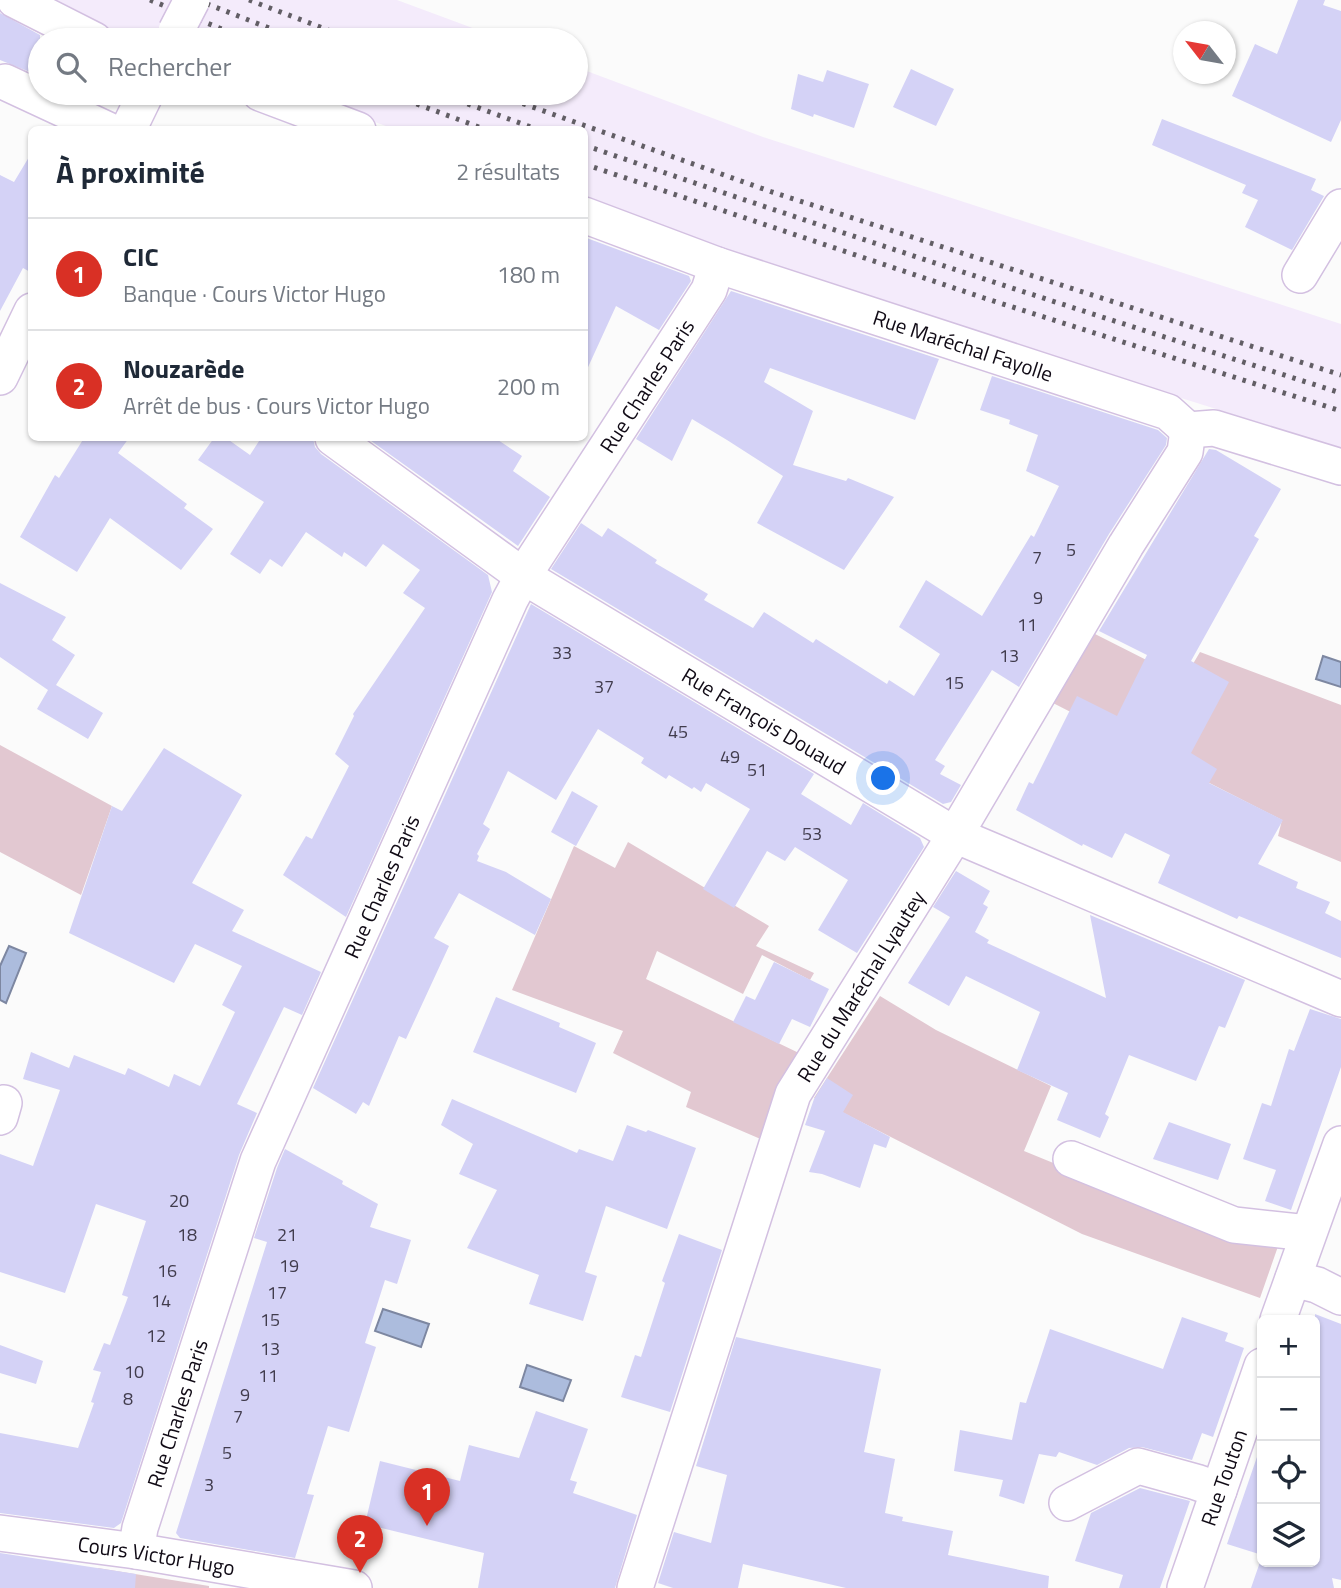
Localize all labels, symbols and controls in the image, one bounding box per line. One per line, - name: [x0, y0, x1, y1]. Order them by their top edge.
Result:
- north arrow: [1173, 21, 1236, 84]
- search box: [28, 28, 588, 105]
- text: Rechercher: [108, 47, 232, 86]
- icon: search: [52, 48, 90, 86]
- text: À proximité: [56, 149, 205, 195]
- text: 2 résultats: [456, 154, 560, 189]
- text: CIC: [123, 237, 159, 276]
- text: 1: [73, 257, 85, 292]
- text: 180 m: [497, 257, 560, 292]
- text: Banque · Cours Victor Hugo: [123, 276, 386, 311]
- street label: Rue Maréchal Fayolle: [869, 301, 1057, 390]
- street label: Rue Charles Paris: [591, 312, 702, 459]
- text: Nouzarède: [123, 349, 245, 388]
- text: 2: [73, 369, 85, 404]
- text: 200 m: [497, 369, 560, 404]
- text: Arrêt de bus · Cours Victor Hugo: [123, 388, 430, 423]
- house number: 5: [1066, 536, 1076, 563]
- house number: 7: [1032, 544, 1042, 571]
- house number: 9: [1033, 584, 1043, 611]
- house number: 11: [1017, 611, 1037, 638]
- house number: 33: [552, 639, 572, 666]
- house number: 13: [999, 642, 1019, 669]
- street label: Rue François Douaud: [676, 659, 852, 782]
- house number: 15: [944, 669, 964, 696]
- house number: 37: [594, 673, 614, 700]
- house number: 45: [668, 718, 688, 745]
- house number: 49: [720, 743, 740, 770]
- house number: 51: [747, 756, 767, 783]
- your location: [866, 761, 900, 795]
- street label: Rue Charles Paris: [335, 809, 428, 963]
- house number: 53: [802, 820, 822, 847]
- street label: Rue du Maréchal Lyautey: [788, 884, 933, 1088]
- house number: 20: [169, 1187, 189, 1214]
- house number: 18: [177, 1221, 197, 1248]
- house number: 21: [277, 1221, 297, 1248]
- house number: 19: [279, 1252, 299, 1279]
- house number: 16: [157, 1257, 177, 1284]
- house number: 17: [267, 1279, 287, 1306]
- house number: 14: [151, 1287, 171, 1314]
- house number: 15: [260, 1306, 280, 1333]
- map controls: [1257, 1315, 1320, 1567]
- button: +: [1257, 1315, 1320, 1378]
- house number: 12: [146, 1322, 166, 1349]
- street label: Rue Charles Paris: [138, 1335, 216, 1491]
- house number: 13: [260, 1335, 280, 1362]
- house number: 10: [124, 1358, 144, 1385]
- house number: 11: [258, 1362, 278, 1389]
- button: −: [1257, 1378, 1320, 1441]
- house number: 9: [240, 1381, 250, 1408]
- house number: 8: [123, 1385, 133, 1412]
- house number: 7: [233, 1403, 243, 1430]
- street label: Rue Touton: [1192, 1425, 1255, 1530]
- house number: 5: [222, 1439, 232, 1466]
- button: locate: [1257, 1441, 1320, 1504]
- pin: 1: [404, 1468, 450, 1526]
- house number: 3: [204, 1471, 214, 1498]
- button: layers: [1257, 1504, 1320, 1567]
- pin: 2: [337, 1515, 383, 1573]
- street label: Cours Victor Hugo: [76, 1527, 237, 1584]

